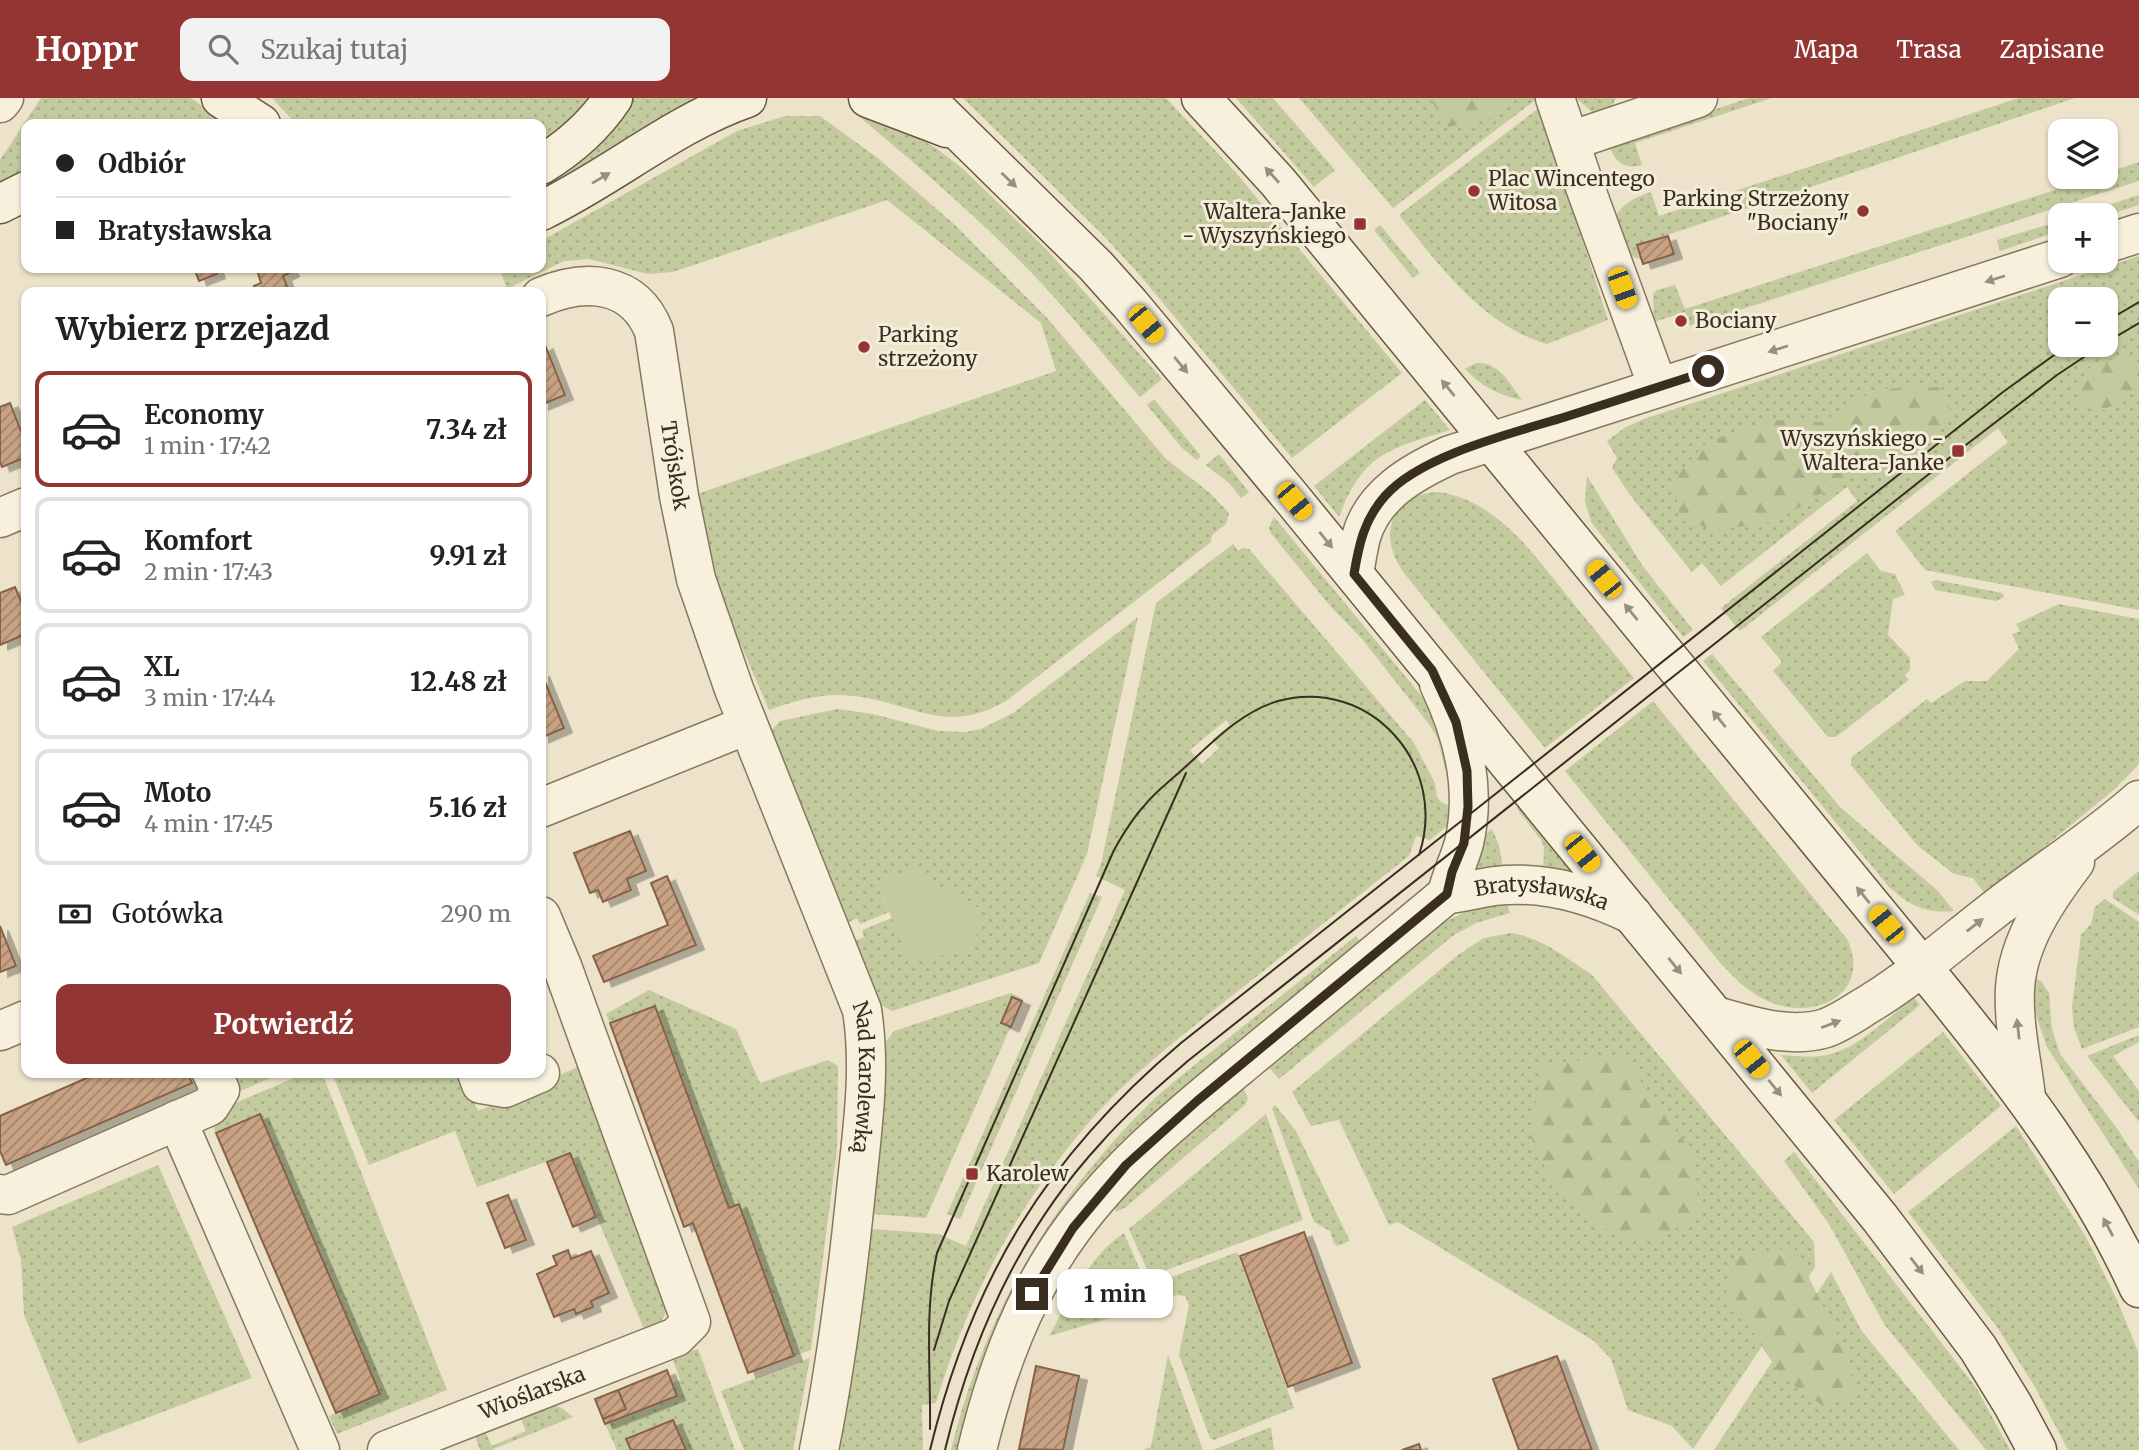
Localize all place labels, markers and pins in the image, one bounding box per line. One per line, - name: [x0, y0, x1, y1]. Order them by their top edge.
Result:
- place label: Plac Wincentego Witosa: [1487, 165, 1655, 216]
- marker: Plac Wincentego Witosa: [1466, 183, 1482, 199]
- place label: Parking Strzeżony "Bociany": [1662, 185, 1850, 236]
- place label: Waltera-Janke - Wyszyńskiego: [1182, 198, 1346, 249]
- marker: Parking Strzeżony "Bociany": [1855, 203, 1871, 219]
- marker: Waltera-Janke - Wyszyńskiego: [1352, 216, 1368, 232]
- place label: Bociany: [1695, 307, 1777, 334]
- marker: Bociany: [1673, 313, 1689, 329]
- place label: Parking strzeżony: [878, 321, 978, 372]
- marker: Parking strzeżony: [856, 339, 872, 355]
- place label: Wyszyńskiego - Waltera-Janke: [1779, 425, 1944, 476]
- marker: Wyszyńskiego - Waltera-Janke: [1950, 443, 1966, 459]
- place label: Karolew: [986, 1160, 1069, 1187]
- marker: Karolew: [964, 1166, 980, 1182]

